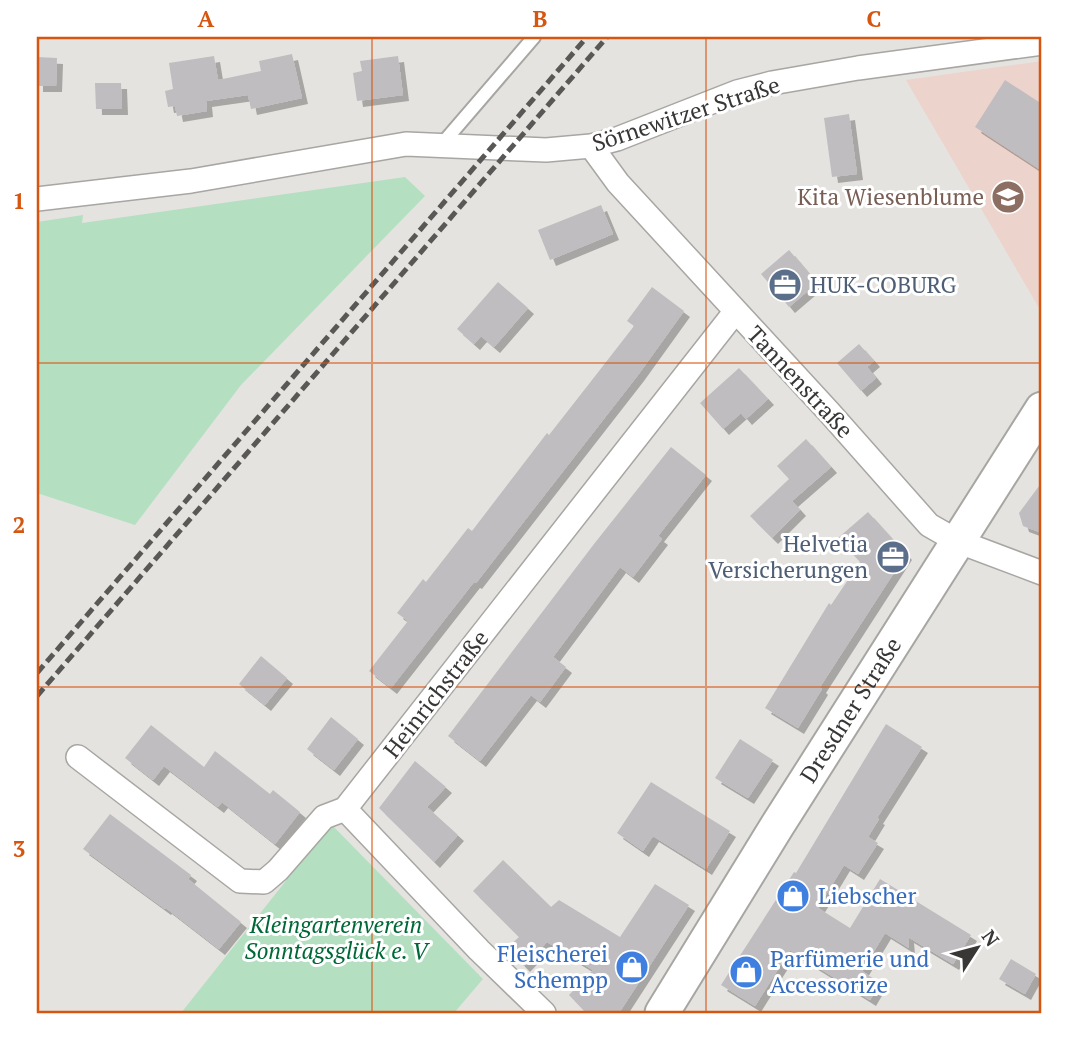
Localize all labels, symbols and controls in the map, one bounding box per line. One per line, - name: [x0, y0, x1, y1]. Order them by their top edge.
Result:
- text: A: [198, 3, 215, 34]
- text: B: [533, 3, 548, 34]
- text: C: [867, 3, 882, 34]
- street label: Sörnewitzer Straße: [588, 69, 784, 159]
- school or university icon: Kita Wiesenblume: [989, 178, 1027, 216]
- place label: Kita Wiesenblume: [797, 181, 984, 212]
- text: 1: [13, 185, 26, 216]
- office icon: HUK-COBURG: [766, 266, 804, 304]
- place label: HUK-COBURG: [810, 269, 957, 300]
- street label: Tannenstraße: [740, 319, 860, 444]
- text: 2: [13, 509, 26, 540]
- place label: Helvetia Versicherungen: [708, 528, 868, 585]
- office icon: Helvetia Versicherungen: [874, 538, 912, 576]
- street label: Heinrichstraße: [376, 623, 495, 764]
- street label: Dresdner Straße: [793, 631, 908, 788]
- text: 3: [13, 833, 26, 864]
- shop icon: Liebscher: [774, 877, 812, 915]
- place label: Liebscher: [818, 880, 916, 911]
- park label: Kleingartenverein Sonntagsglück e. V: [245, 909, 430, 966]
- north arrow: [942, 914, 1012, 984]
- text: N: [977, 925, 1006, 951]
- place label: Fleischerei Schempp: [497, 938, 608, 995]
- place label: Parfümerie und Accessorize: [770, 943, 929, 1000]
- shop icon: Fleischerei Schempp: [613, 948, 651, 986]
- shop icon: Parfümerie und Accessorize: [727, 953, 765, 991]

